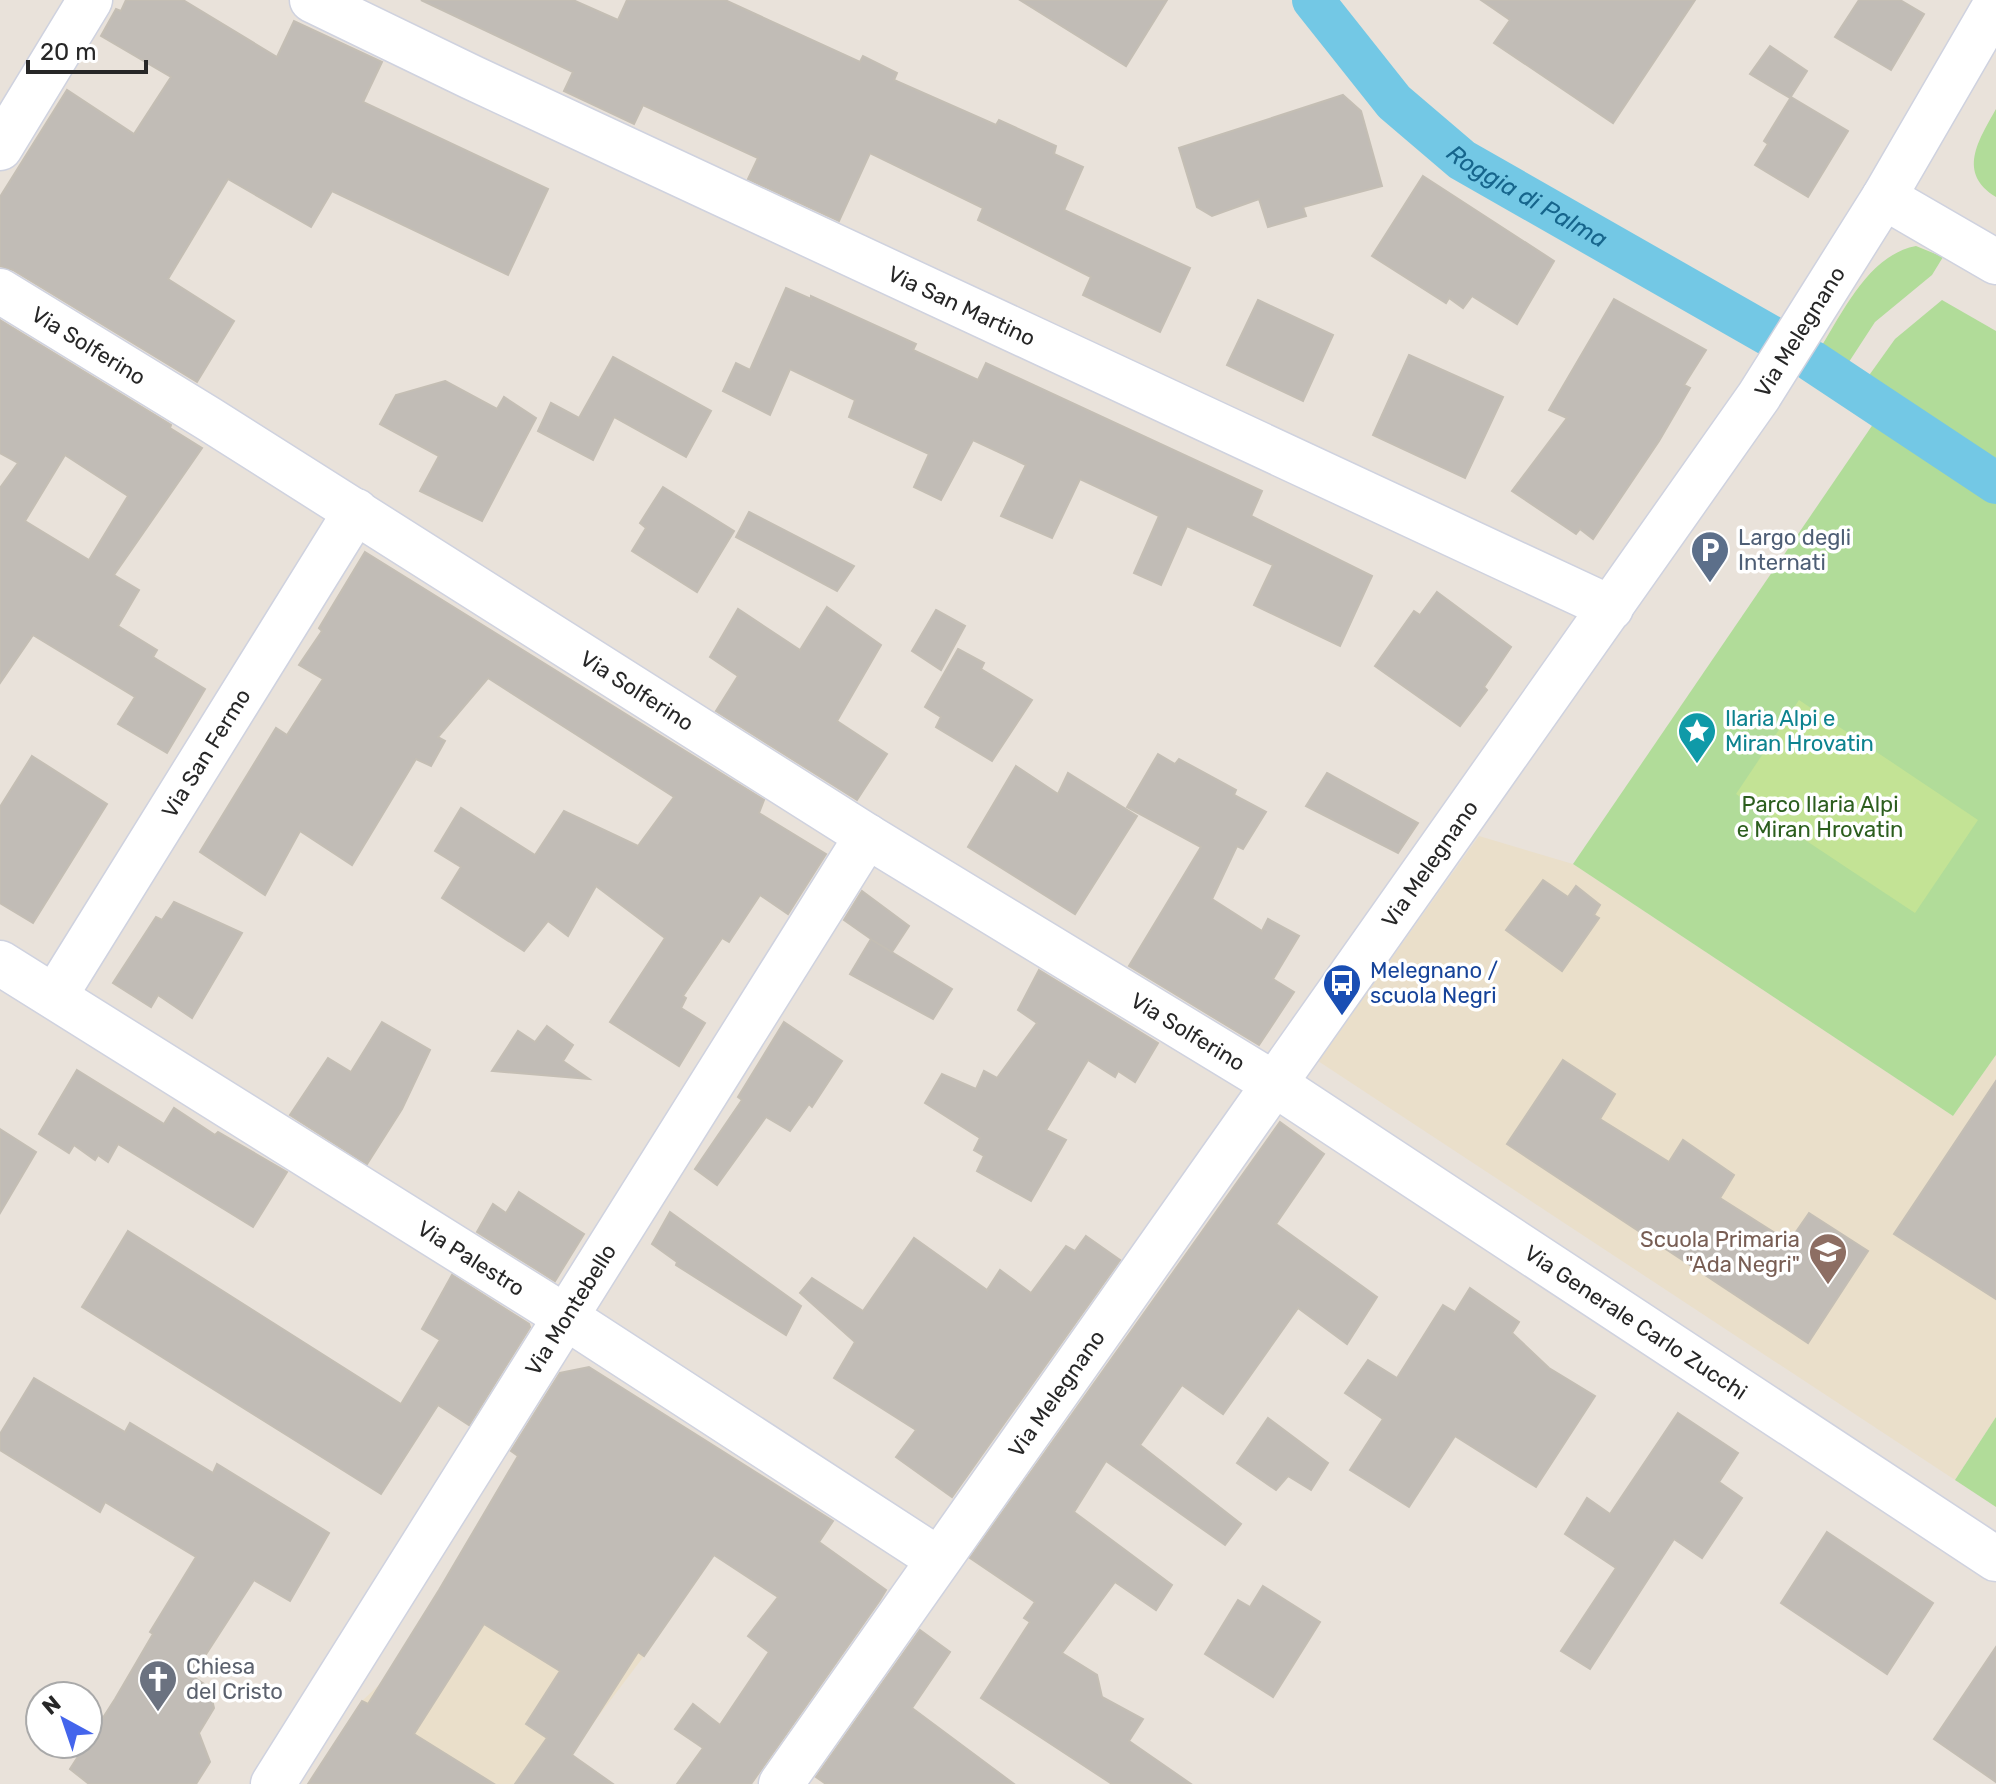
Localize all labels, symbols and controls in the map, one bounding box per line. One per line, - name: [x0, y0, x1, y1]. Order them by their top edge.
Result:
- scale bar: [28, 24, 146, 74]
- text: 20 m: [40, 38, 97, 66]
- water label: Roggia di Palma: [1441, 139, 1612, 254]
- street label: Via San Martino: [884, 260, 1040, 352]
- street label: Via Melegnano: [1748, 261, 1851, 402]
- street label: Via Solferino: [27, 300, 151, 391]
- place label: Largo degli Internati: [1738, 524, 1851, 576]
- parking icon: Largo degli Internati: [1689, 529, 1731, 584]
- street label: Via Solferino: [575, 644, 699, 736]
- street label: Via San Fermo: [156, 683, 256, 823]
- place label: Ilaria Alpi e Miran Hrovatin: [1725, 705, 1874, 757]
- place icon: Ilaria Alpi e Miran Hrovatin: [1676, 710, 1718, 765]
- park label: Parco Ilaria Alpi e Miran Hrovatin: [1737, 791, 1903, 843]
- street label: Via Melegnano: [1376, 795, 1484, 932]
- place label: Melegnano / scuola Negri: [1370, 957, 1498, 1009]
- bus stop icon: Melegnano / scuola Negri: [1321, 962, 1363, 1017]
- street label: Via Solferino: [1126, 986, 1250, 1077]
- street label: Via Palestro: [413, 1214, 530, 1302]
- place label: Scuola Primaria "Ada Negri": [1640, 1226, 1800, 1278]
- school or university icon: Scuola Primaria "Ada Negri": [1807, 1231, 1849, 1286]
- street label: Via Montebello: [519, 1239, 622, 1380]
- street label: Via Generale Carlo Zucchi: [1519, 1239, 1753, 1405]
- street label: Via Melegnano: [1002, 1324, 1110, 1462]
- place label: Chiesa del Cristo: [186, 1653, 283, 1705]
- church icon: Chiesa del Cristo: [137, 1658, 179, 1713]
- north arrow: [24, 1680, 104, 1760]
- text: N: [37, 1690, 66, 1720]

